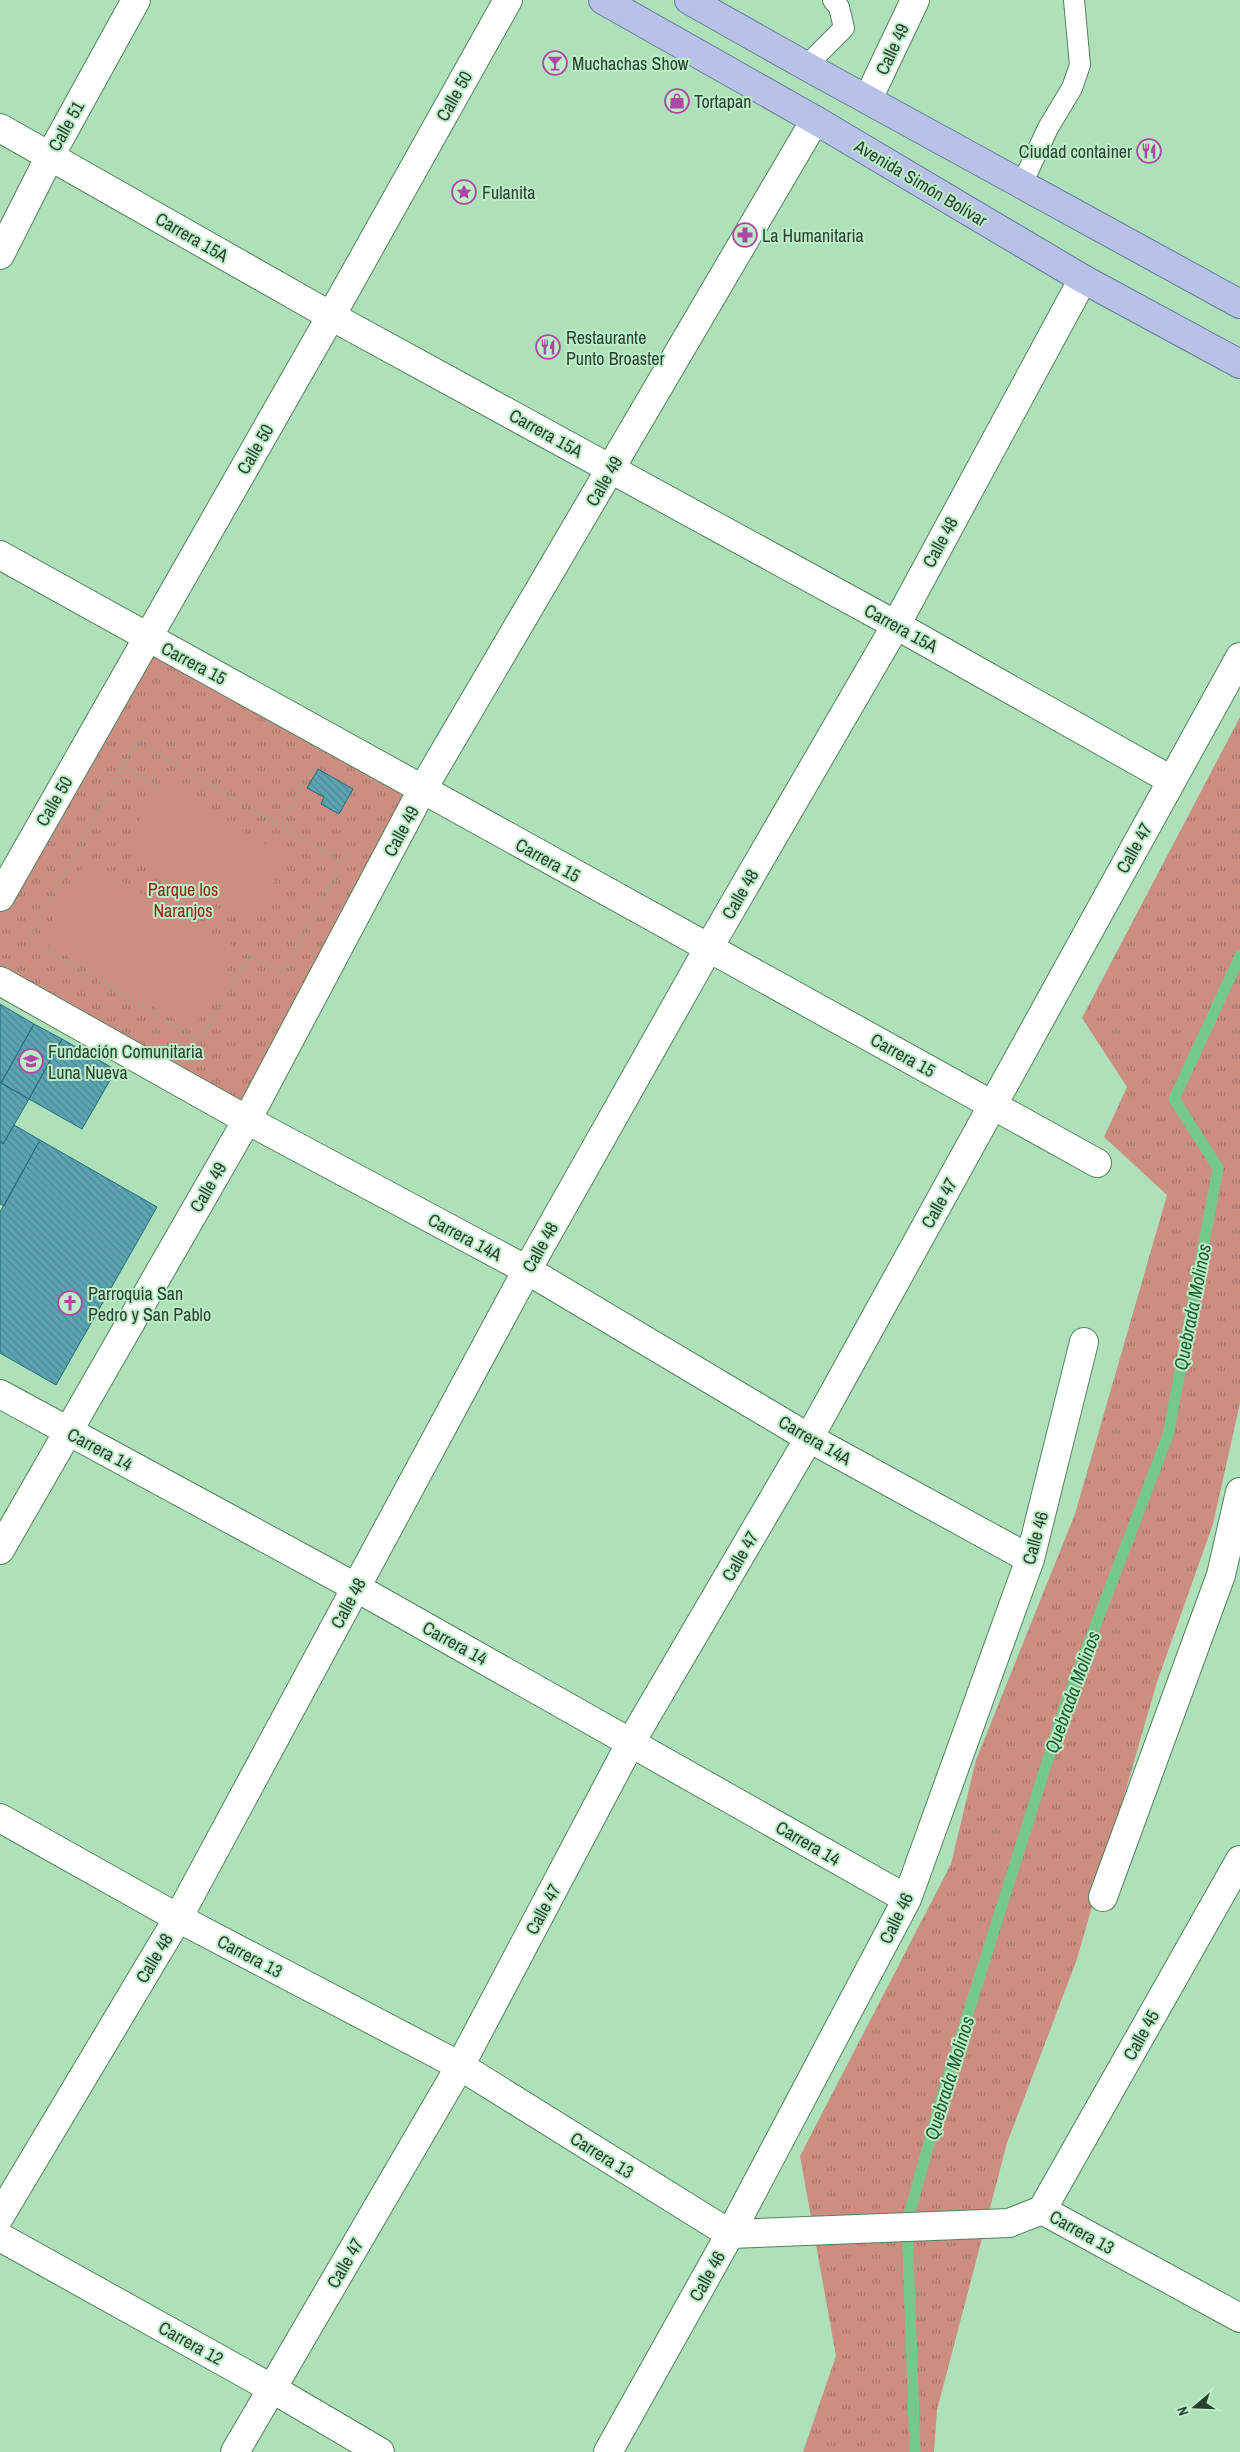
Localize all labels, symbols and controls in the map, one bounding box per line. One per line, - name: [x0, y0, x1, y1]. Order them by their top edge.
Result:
- street label: Calle 49: [869, 19, 915, 79]
- bar icon: Muchachas Show: [542, 50, 568, 76]
- place label: Muchachas Show: [572, 51, 689, 76]
- street label: Calle 50: [430, 66, 478, 126]
- shop icon: Tortapan: [664, 88, 690, 114]
- place label: Tortapan: [694, 89, 751, 114]
- street label: Calle 51: [42, 96, 90, 156]
- street label: Avenida Simón Bolívar: [849, 133, 992, 233]
- restaurant icon: Ciudad container: [1136, 138, 1162, 164]
- place label: Ciudad container: [1019, 139, 1132, 164]
- place icon: Fulanita: [451, 179, 477, 205]
- place label: Fulanita: [482, 180, 535, 205]
- street label: Carrera 15A: [151, 206, 233, 268]
- pharmacy icon: La Humanitaria: [732, 222, 758, 248]
- place label: La Humanitaria: [762, 223, 864, 248]
- place label: Restaurante Punto Broaster: [566, 325, 665, 371]
- restaurant icon: Restaurante Punto Broaster: [535, 334, 561, 360]
- street label: Carrera 15A: [505, 403, 587, 463]
- street label: Calle 50: [231, 419, 279, 479]
- street label: Calle 49: [580, 451, 628, 511]
- street label: Calle 48: [916, 512, 964, 572]
- street label: Carrera 15A: [860, 598, 942, 658]
- street label: Carrera 15: [157, 635, 231, 691]
- street label: Calle 50: [30, 771, 78, 831]
- street label: Calle 49: [377, 801, 425, 861]
- street label: Calle 47: [1110, 818, 1158, 878]
- street label: Carrera 15: [511, 832, 585, 888]
- street label: Calle 48: [716, 864, 764, 924]
- park label: Parque los Naranjos: [148, 877, 218, 923]
- street label: Carrera 15: [866, 1027, 940, 1083]
- place label: Fundación Comunitaria Luna Nueva: [48, 1039, 203, 1085]
- school or university icon: Fundación Comunitaria Luna Nueva: [18, 1048, 44, 1074]
- street label: Calle 49: [184, 1157, 232, 1217]
- street label: Calle 47: [915, 1173, 963, 1233]
- street label: Carrera 14A: [424, 1207, 506, 1267]
- street label: Calle 48: [516, 1217, 564, 1277]
- water label: Quebrada Molinos: [1167, 1241, 1217, 1372]
- place label: Parroquia San Pedro y San Pablo: [88, 1281, 211, 1327]
- church icon: Parroquia San Pedro y San Pablo: [57, 1290, 83, 1316]
- street label: Carrera 14A: [774, 1409, 856, 1471]
- street label: Carrera 14: [63, 1421, 137, 1477]
- street label: Calle 46: [1016, 1509, 1054, 1567]
- street label: Calle 47: [716, 1526, 764, 1586]
- street label: Calle 48: [324, 1573, 372, 1633]
- street label: Carrera 14: [418, 1615, 492, 1671]
- water label: Quebrada Molinos: [1038, 1627, 1106, 1757]
- street label: Carrera 14: [771, 1815, 845, 1871]
- street label: Calle 47: [519, 1879, 567, 1939]
- street label: Calle 46: [873, 1888, 919, 1948]
- street label: Calle 48: [129, 1928, 179, 1988]
- street label: Carrera 13: [213, 1928, 287, 1984]
- street label: Calle 45: [1117, 2005, 1165, 2065]
- water label: Quebrada Molinos: [918, 2013, 980, 2143]
- street label: Carrera 13: [565, 2126, 639, 2184]
- street label: Carrera 13: [1045, 2204, 1119, 2260]
- street label: Calle 47: [321, 2233, 369, 2293]
- street label: Calle 46: [683, 2246, 731, 2306]
- street label: Carrera 12: [154, 2315, 228, 2371]
- north arrow: [1170, 2382, 1220, 2432]
- text: N: [1173, 2404, 1193, 2418]

